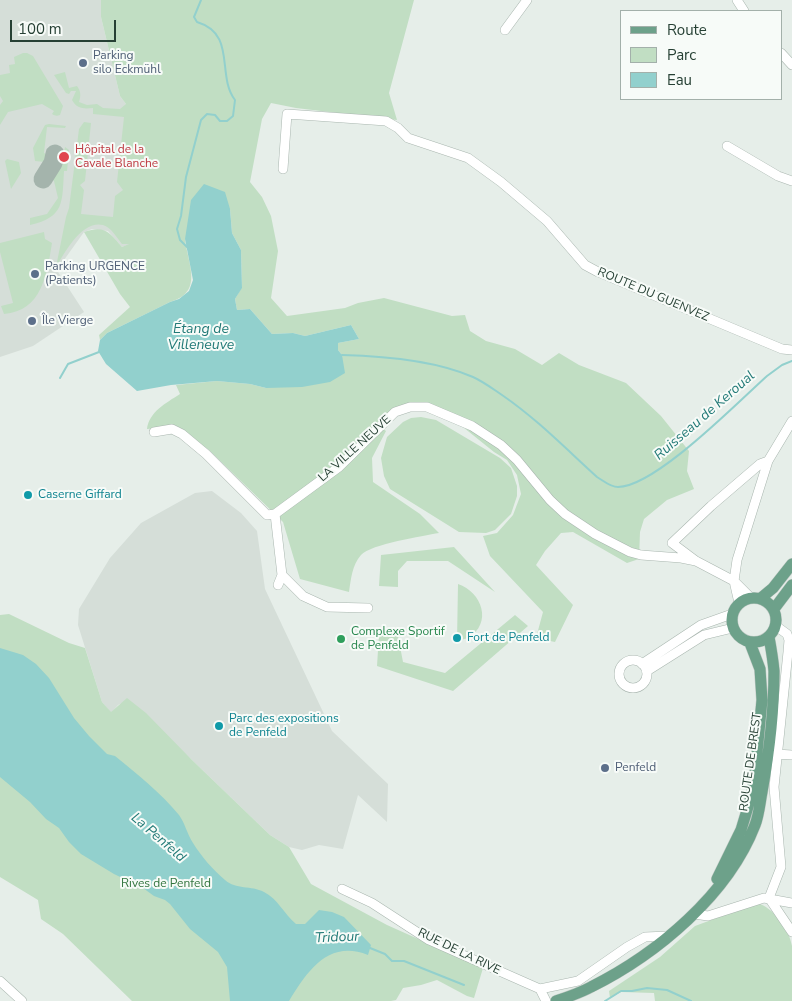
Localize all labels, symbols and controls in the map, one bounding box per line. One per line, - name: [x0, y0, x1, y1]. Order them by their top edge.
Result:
- scale bar: [12, 10, 119, 42]
- legend: [620, 10, 782, 100]
- text: 100 m: [18, 19, 62, 39]
- text: Route: [667, 20, 707, 40]
- text: Parc: [667, 45, 696, 65]
- place label: Parking silo Eckmühl: [93, 49, 161, 77]
- marker: Parking silo Eckmühl: [77, 57, 89, 69]
- text: Eau: [667, 70, 692, 90]
- place label: Hôpital de la Cavale Blanche: [75, 143, 158, 171]
- marker: Hôpital de la Cavale Blanche: [57, 150, 71, 164]
- place label: Parking URGENCE (Patients): [45, 260, 145, 288]
- street label: ROUTE DU GUENVEZ: [595, 265, 711, 325]
- marker: Parking URGENCE (Patients): [29, 268, 41, 280]
- place label: Île Vierge: [42, 314, 93, 328]
- marker: Île Vierge: [26, 315, 38, 327]
- water label: Étang de Villeneuve: [168, 322, 234, 354]
- water label: Ruisseau de Keroual: [651, 368, 759, 464]
- street label: LA VILLE NEUVE: [316, 413, 394, 485]
- place label: Caserne Giffard: [38, 488, 122, 502]
- marker: Caserne Giffard: [22, 489, 34, 501]
- place label: Complexe Sportif de Penfeld: [351, 625, 445, 653]
- place label: Fort de Penfeld: [467, 631, 550, 645]
- marker: Fort de Penfeld: [451, 632, 463, 644]
- marker: Complexe Sportif de Penfeld: [335, 633, 347, 645]
- place label: Parc des expositions de Penfeld: [229, 712, 339, 740]
- street label: ROUTE DE BREST: [737, 712, 765, 812]
- marker: Parc des expositions de Penfeld: [213, 720, 225, 732]
- place label: Penfeld: [615, 761, 656, 775]
- marker: Penfeld: [599, 762, 611, 774]
- water label: La Penfeld: [127, 810, 189, 866]
- park label: Rives de Penfeld: [121, 877, 211, 891]
- street label: RUE DE LA RIVE: [415, 926, 503, 978]
- water label: Tridour: [315, 929, 359, 947]

